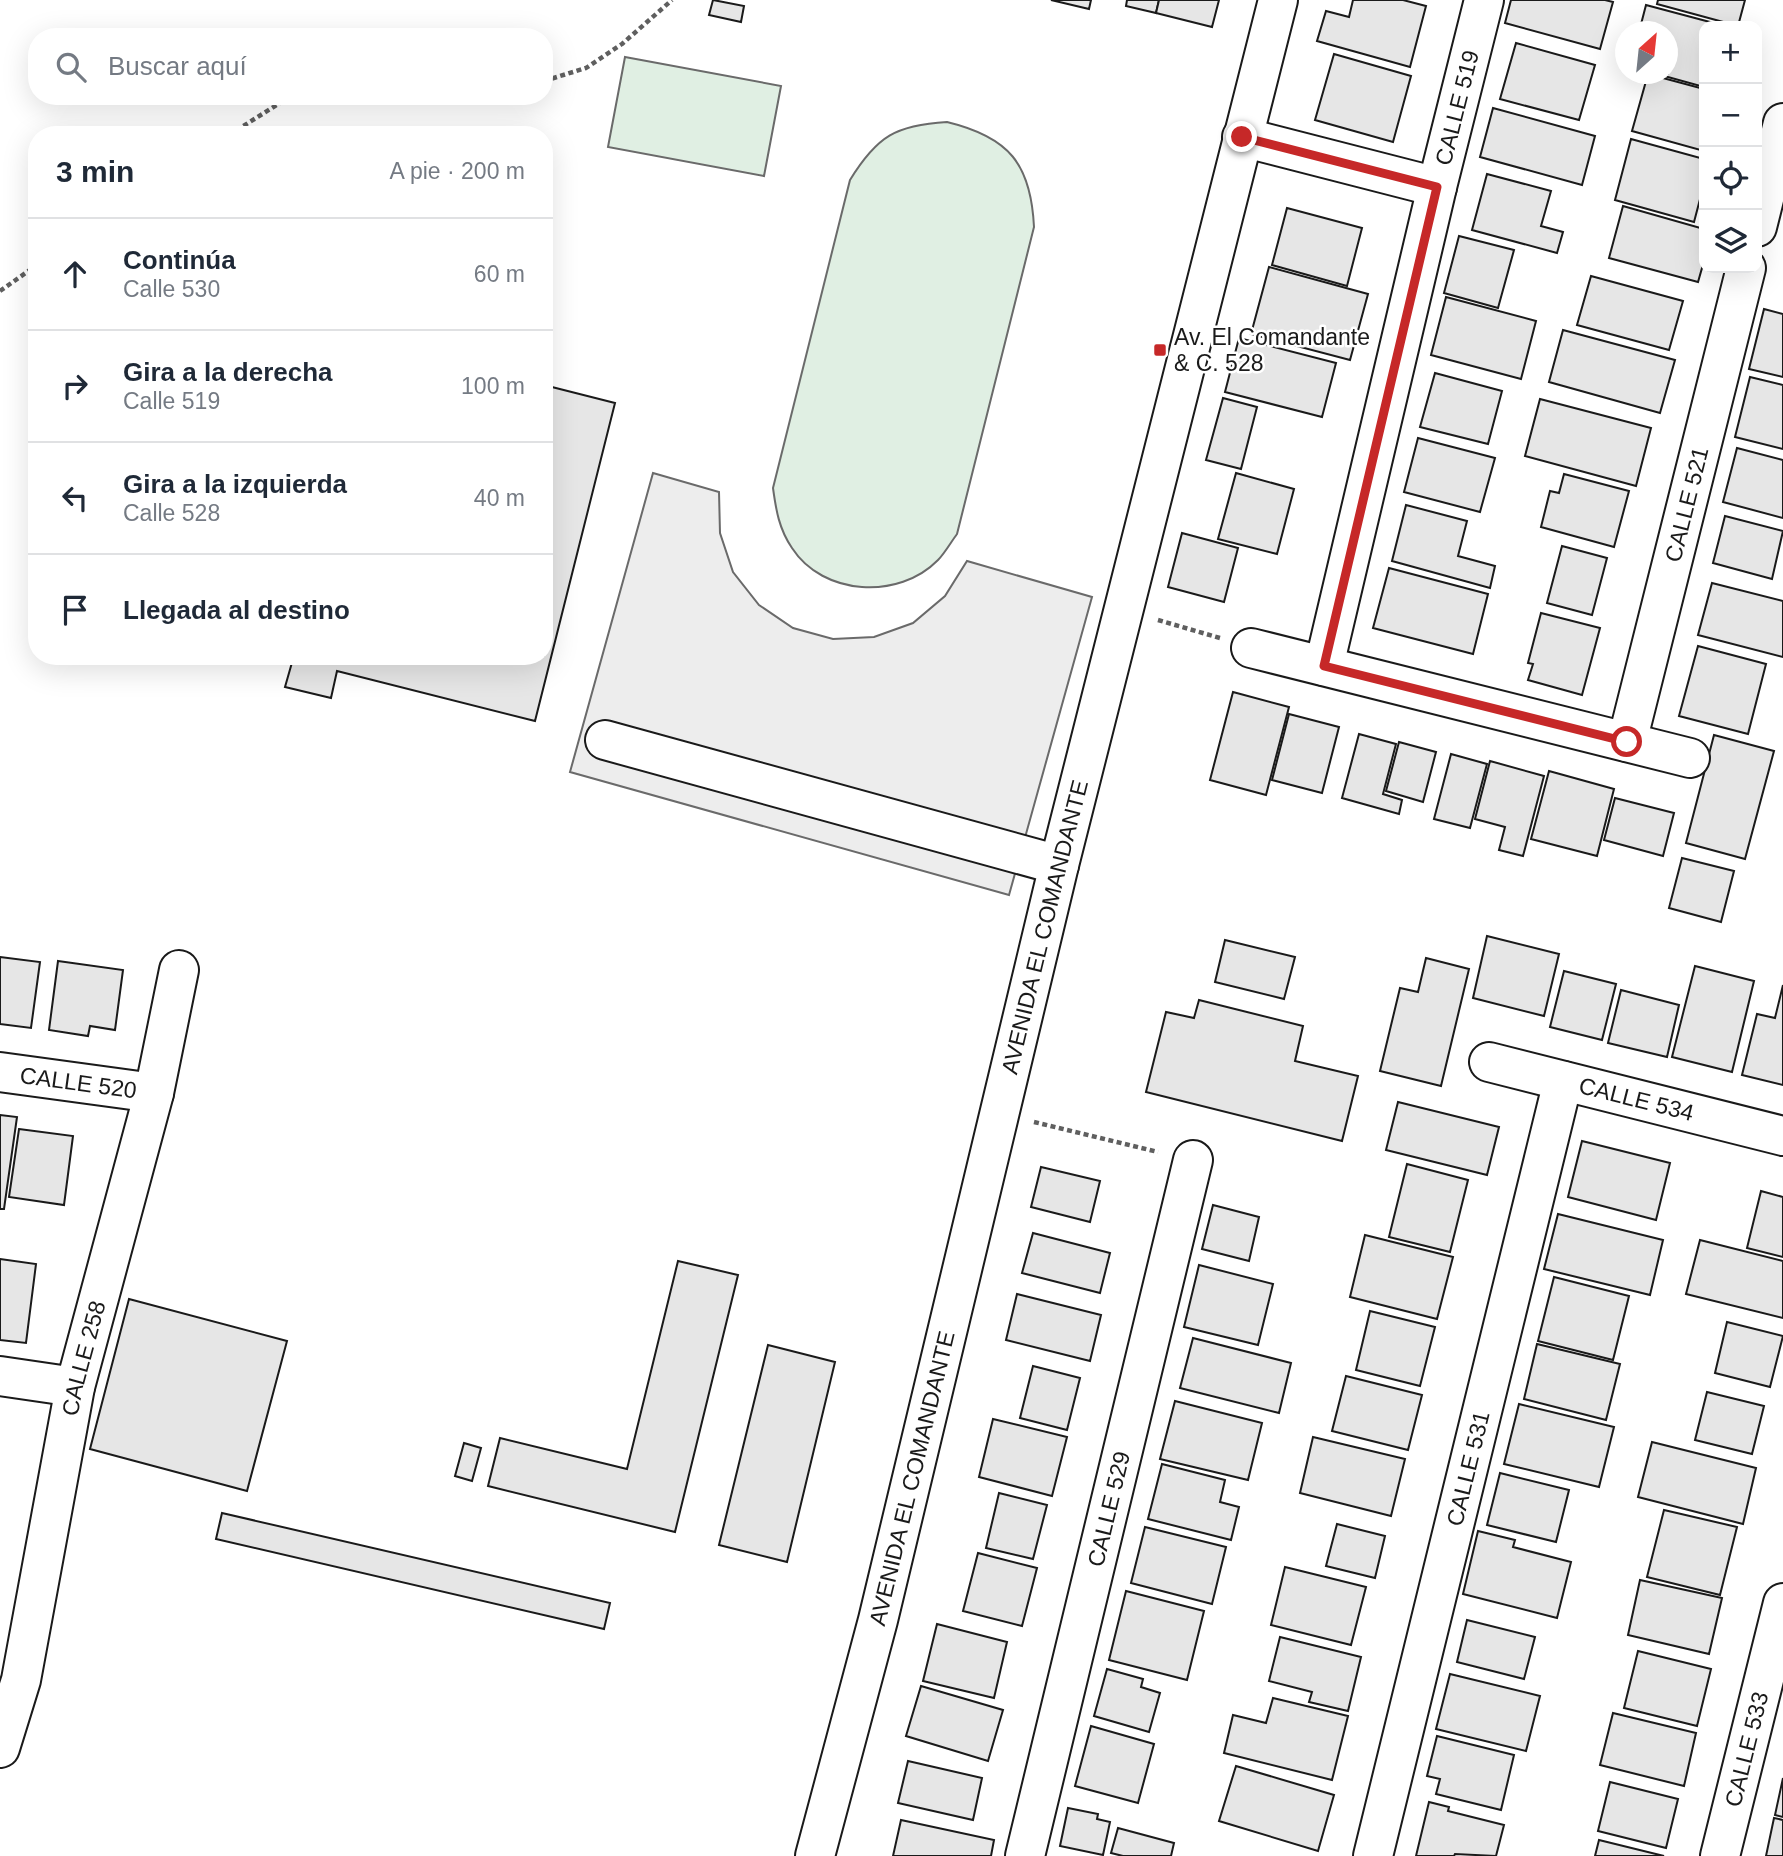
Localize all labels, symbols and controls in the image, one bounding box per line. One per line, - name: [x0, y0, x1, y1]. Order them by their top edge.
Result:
- north arrow: [1615, 21, 1678, 84]
- map controls: [1699, 21, 1762, 273]
- button: +: [1699, 21, 1762, 84]
- search box: [28, 28, 553, 105]
- street label: CALLE 519: [1430, 47, 1484, 168]
- icon: search: [52, 48, 90, 86]
- text: Buscar aquí: [108, 51, 247, 81]
- button: −: [1699, 84, 1762, 147]
- route end: [1226, 121, 1257, 152]
- button: locate: [1699, 147, 1762, 210]
- text: 3 min: [56, 155, 134, 188]
- text: A pie · 200 m: [389, 158, 525, 184]
- button: layers: [1699, 210, 1762, 273]
- text: Continúa: [123, 245, 236, 275]
- icon: ahead: [56, 255, 94, 293]
- text: 60 m: [474, 261, 525, 287]
- text: Calle 530: [123, 276, 220, 302]
- place label: Av. El Comandante & C. 528: [1174, 324, 1370, 376]
- marker: Av. El Comandante & C. 528: [1152, 342, 1168, 358]
- text: Gira a la derecha: [123, 357, 333, 387]
- icon: right: [56, 367, 94, 405]
- text: 100 m: [461, 373, 525, 399]
- text: Calle 519: [123, 388, 220, 414]
- street label: CALLE 521: [1660, 444, 1714, 565]
- text: Gira a la izquierda: [123, 469, 347, 499]
- icon: left: [56, 479, 94, 517]
- text: 40 m: [474, 485, 525, 511]
- text: Calle 528: [123, 500, 220, 526]
- icon: arrive: [56, 591, 94, 629]
- text: Llegada al destino: [123, 595, 350, 625]
- route start: [1611, 726, 1642, 757]
- street label: AVENIDA EL COMANDANTE: [996, 777, 1093, 1077]
- street label: CALLE 520: [18, 1062, 138, 1104]
- street label: CALLE 534: [1576, 1072, 1697, 1126]
- street label: CALLE 258: [57, 1298, 111, 1418]
- street label: AVENIDA EL COMANDANTE: [864, 1329, 960, 1628]
- street label: CALLE 531: [1441, 1408, 1495, 1529]
- street label: CALLE 529: [1082, 1449, 1135, 1569]
- street label: CALLE 533: [1720, 1689, 1773, 1810]

